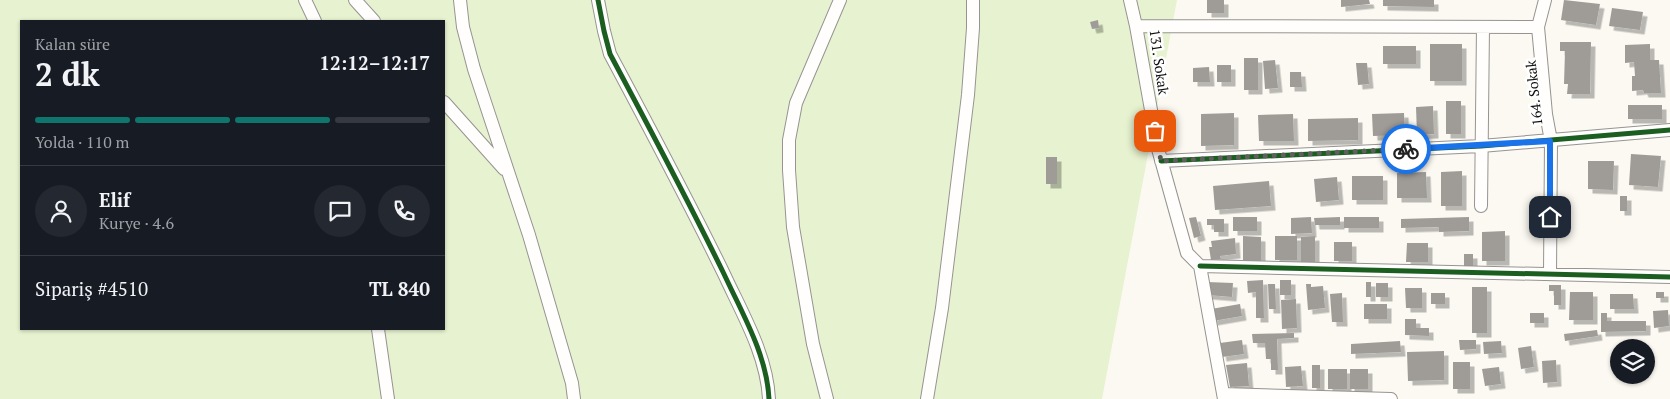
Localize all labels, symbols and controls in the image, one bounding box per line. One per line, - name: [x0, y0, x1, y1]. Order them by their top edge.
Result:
- street label: 131. Sokak: [1146, 28, 1174, 97]
- text: Kalan süre: [35, 33, 110, 55]
- text: 12:12–12:17: [319, 50, 430, 75]
- text: 2 dk: [35, 53, 100, 95]
- street label: 164. Sokak: [1521, 59, 1546, 127]
- pin: [1134, 110, 1176, 152]
- icon: bag: [1141, 117, 1169, 145]
- courier: [1381, 124, 1431, 174]
- text: Yolda · 110 m: [35, 131, 129, 153]
- icon: bike: [1392, 135, 1420, 163]
- button: person: [35, 185, 87, 237]
- button: chat: [314, 185, 366, 237]
- button: phone: [378, 185, 430, 237]
- text: Elif: [99, 187, 130, 212]
- pin: [1529, 196, 1571, 238]
- icon: home: [1536, 203, 1564, 231]
- text: Kurye · 4.6: [99, 212, 174, 234]
- text: Sipariş #4510: [35, 276, 148, 301]
- text: TL 840: [369, 276, 430, 301]
- map controls: [1610, 339, 1655, 384]
- button: layers: [1610, 339, 1655, 384]

